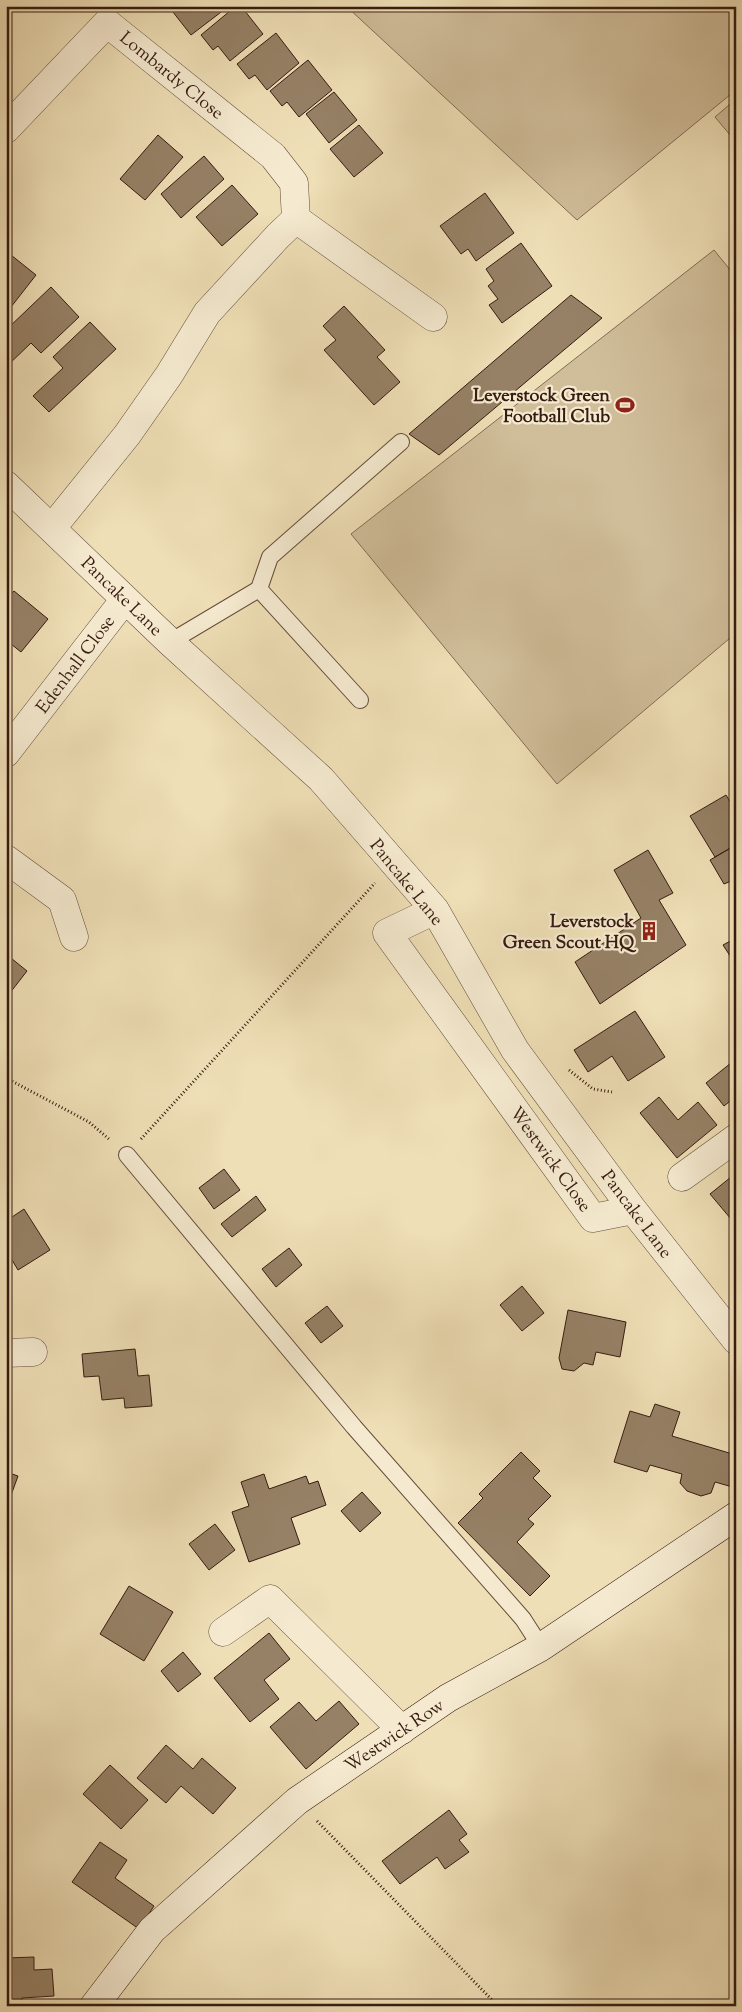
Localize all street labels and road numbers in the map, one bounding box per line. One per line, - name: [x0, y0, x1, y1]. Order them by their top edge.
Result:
- street label: Lombardy Close: [113, 26, 228, 127]
- street label: Pancake Lane: [74, 552, 167, 643]
- street label: Edenhall Close: [31, 611, 122, 720]
- street label: Pancake Lane: [362, 834, 449, 932]
- street label: Westwick Close: [502, 1102, 597, 1218]
- street label: Pancake Lane: [593, 1166, 677, 1265]
- street label: Westwick Row: [340, 1693, 451, 1780]

